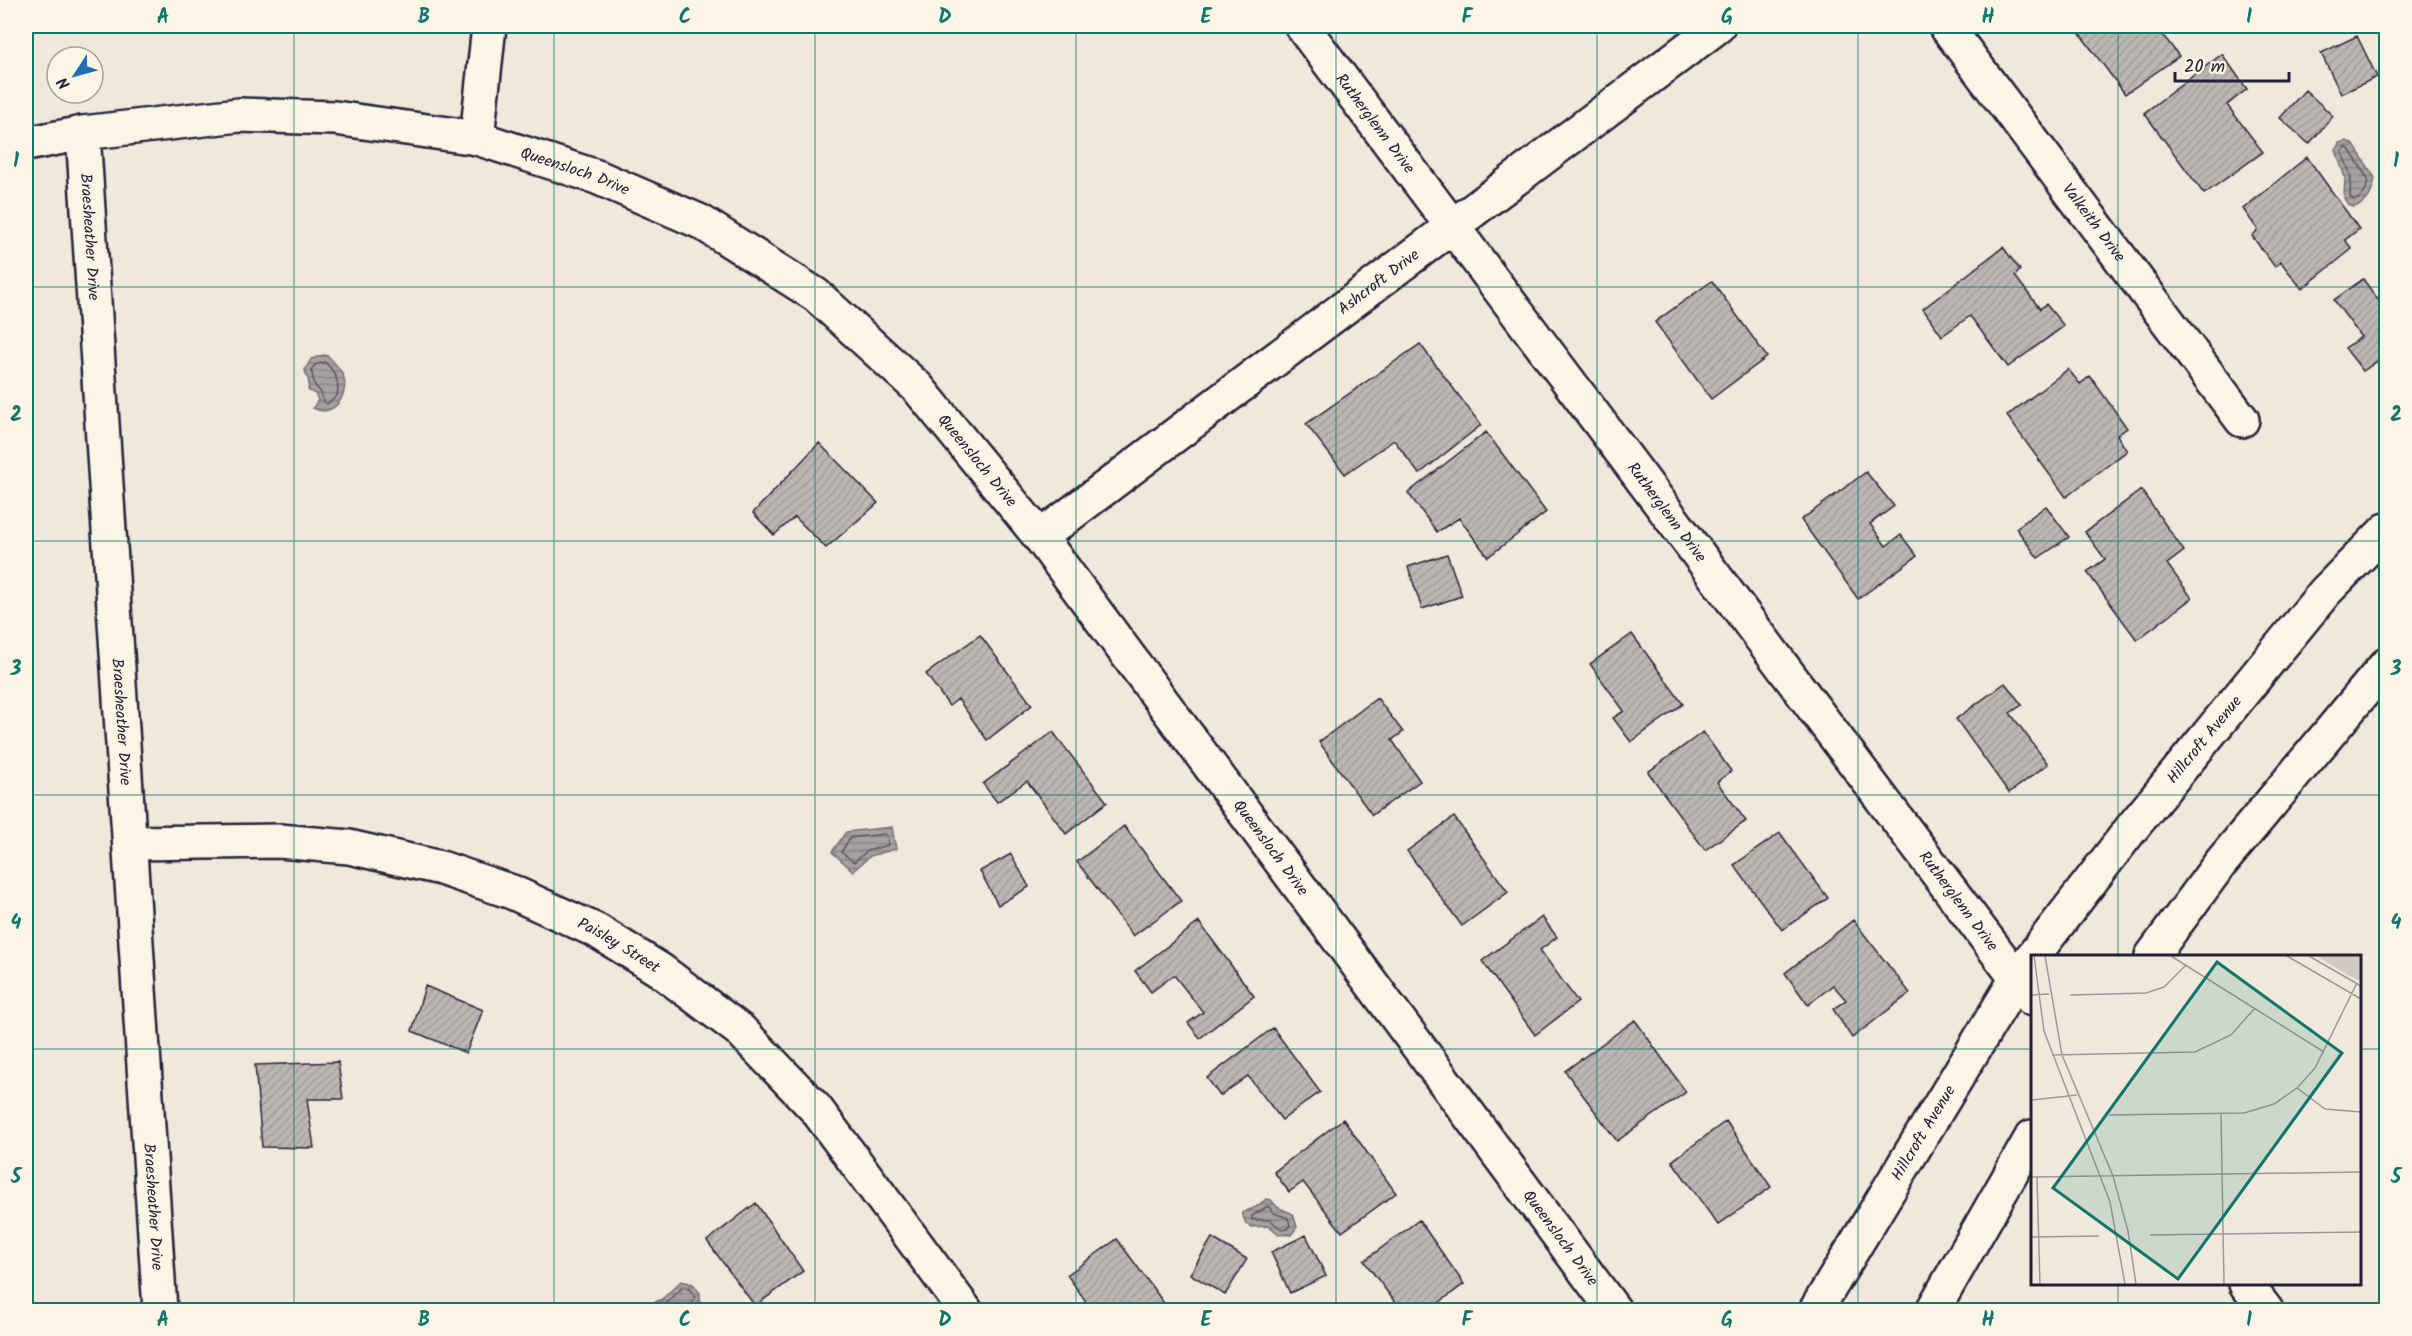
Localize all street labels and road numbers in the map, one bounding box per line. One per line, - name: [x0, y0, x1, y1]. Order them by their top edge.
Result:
- street label: Rutherglenn Drive: [1329, 68, 1421, 179]
- street label: Queensloch Drive: [517, 140, 634, 202]
- street label: Braesheather Drive: [73, 172, 106, 301]
- street label: Valkeith Drive: [2056, 178, 2132, 267]
- street label: Ashcroft Drive: [1332, 243, 1425, 321]
- street label: Queensloch Drive: [931, 408, 1023, 513]
- street label: Rutherglenn Drive: [1621, 457, 1713, 568]
- street label: Braesheather Drive: [105, 657, 138, 786]
- street label: Hillcroft Avenue: [2160, 690, 2248, 789]
- street label: Queensloch Drive: [1227, 794, 1315, 901]
- street label: Rutherglenn Drive: [1913, 846, 2005, 957]
- street label: Paisley Street: [573, 911, 666, 980]
- street label: Hillcroft Avenue: [1885, 1080, 1962, 1186]
- street label: Braesheather Drive: [137, 1142, 170, 1271]
- street label: Queensloch Drive: [1516, 1185, 1605, 1291]

